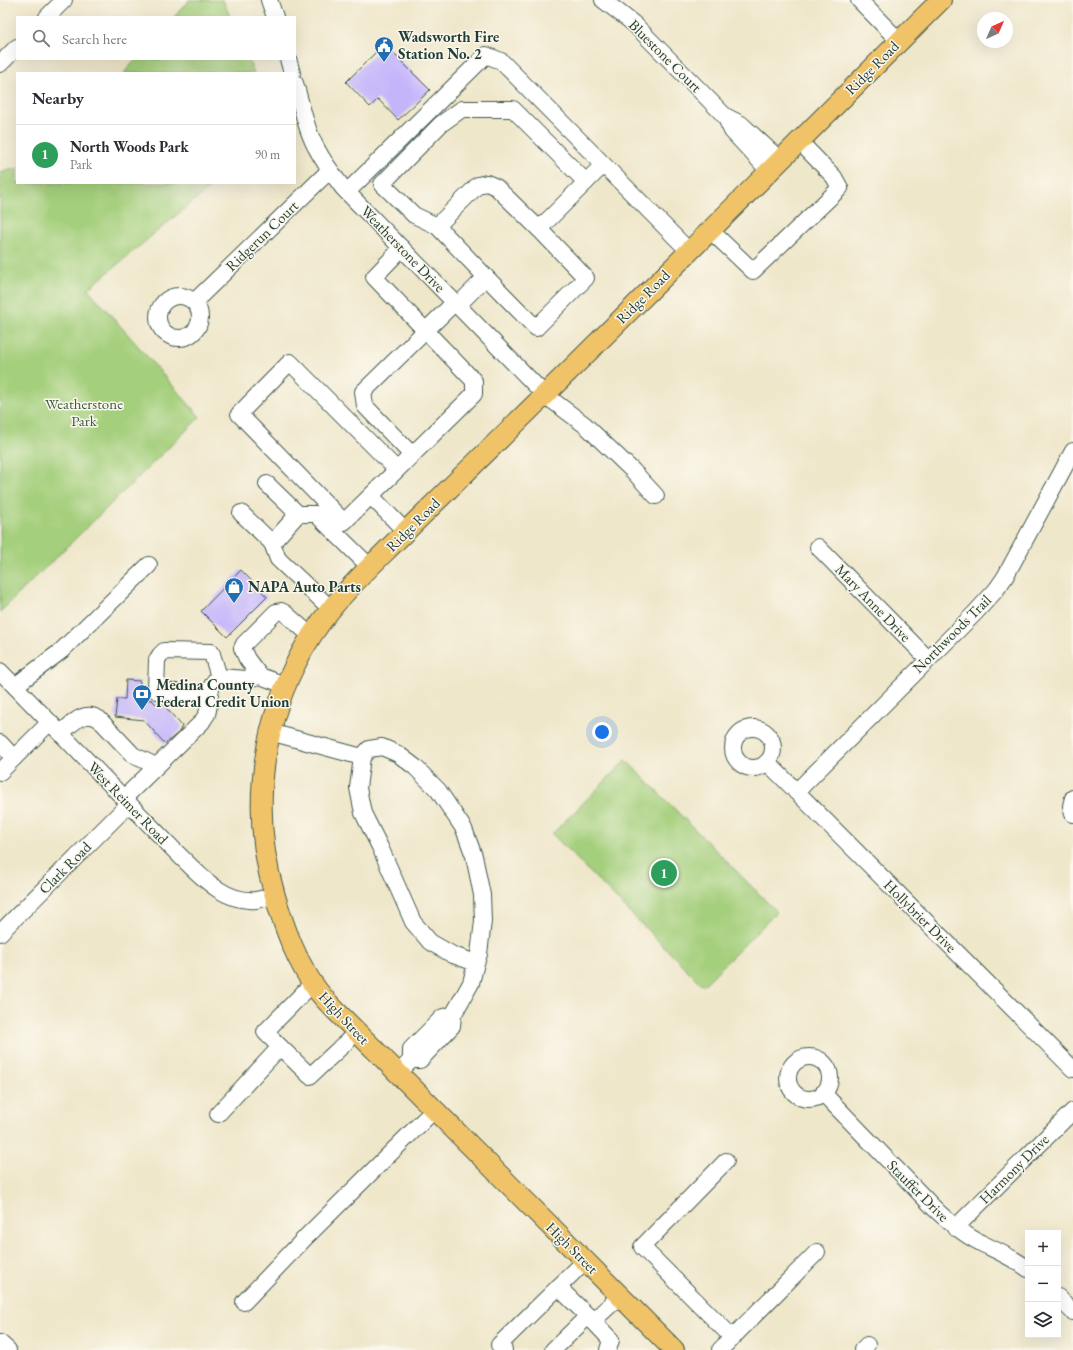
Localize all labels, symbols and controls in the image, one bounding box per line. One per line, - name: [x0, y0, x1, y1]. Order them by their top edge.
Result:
- north arrow: [977, 12, 1013, 48]
- street label: Bluestone Court: [625, 15, 706, 96]
- search box: [16, 16, 296, 60]
- icon: search: [30, 27, 52, 49]
- place label: Wadsworth Fire Station No. 2: [398, 27, 499, 63]
- text: Search here: [62, 29, 127, 48]
- public building icon: Wadsworth Fire Station No. 2: [373, 35, 395, 63]
- street label: Ridge Road: [841, 36, 903, 99]
- text: Nearby: [32, 87, 84, 109]
- text: North Woods Park: [70, 137, 189, 156]
- text: 1: [42, 146, 48, 163]
- text: 90 m: [255, 146, 280, 163]
- text: Park: [70, 156, 92, 173]
- street label: Ridgerun Court: [221, 196, 302, 275]
- street label: Weatherstone Drive: [357, 201, 450, 296]
- street label: Ridge Road: [612, 265, 674, 328]
- park label: Weatherstone Park: [45, 394, 123, 430]
- street label: Ridge Road: [382, 493, 444, 556]
- street label: Mary Anne Drive: [831, 560, 915, 646]
- shop icon: NAPA Auto Parts: [223, 576, 245, 604]
- place label: NAPA Auto Parts: [248, 577, 361, 596]
- street label: Northwoods Trail: [908, 590, 995, 677]
- place label: Medina County Federal Credit Union: [156, 675, 290, 711]
- bank icon: Medina County Federal Credit Union: [131, 683, 153, 711]
- your location: [592, 722, 612, 742]
- street label: West Reimer Road: [84, 757, 173, 848]
- street label: Clark Road: [34, 837, 95, 898]
- pin: 1: [651, 858, 677, 888]
- street label: Hollybrier Drive: [880, 875, 961, 956]
- street label: High Street: [315, 987, 374, 1048]
- street label: Harmony Drive: [975, 1130, 1053, 1208]
- street label: Stauffer Drive: [883, 1156, 953, 1226]
- street label: High Street: [542, 1218, 603, 1278]
- map controls: [1025, 1230, 1061, 1338]
- button: +: [1025, 1230, 1061, 1266]
- button: −: [1025, 1266, 1061, 1302]
- button: layers: [1025, 1302, 1061, 1338]

